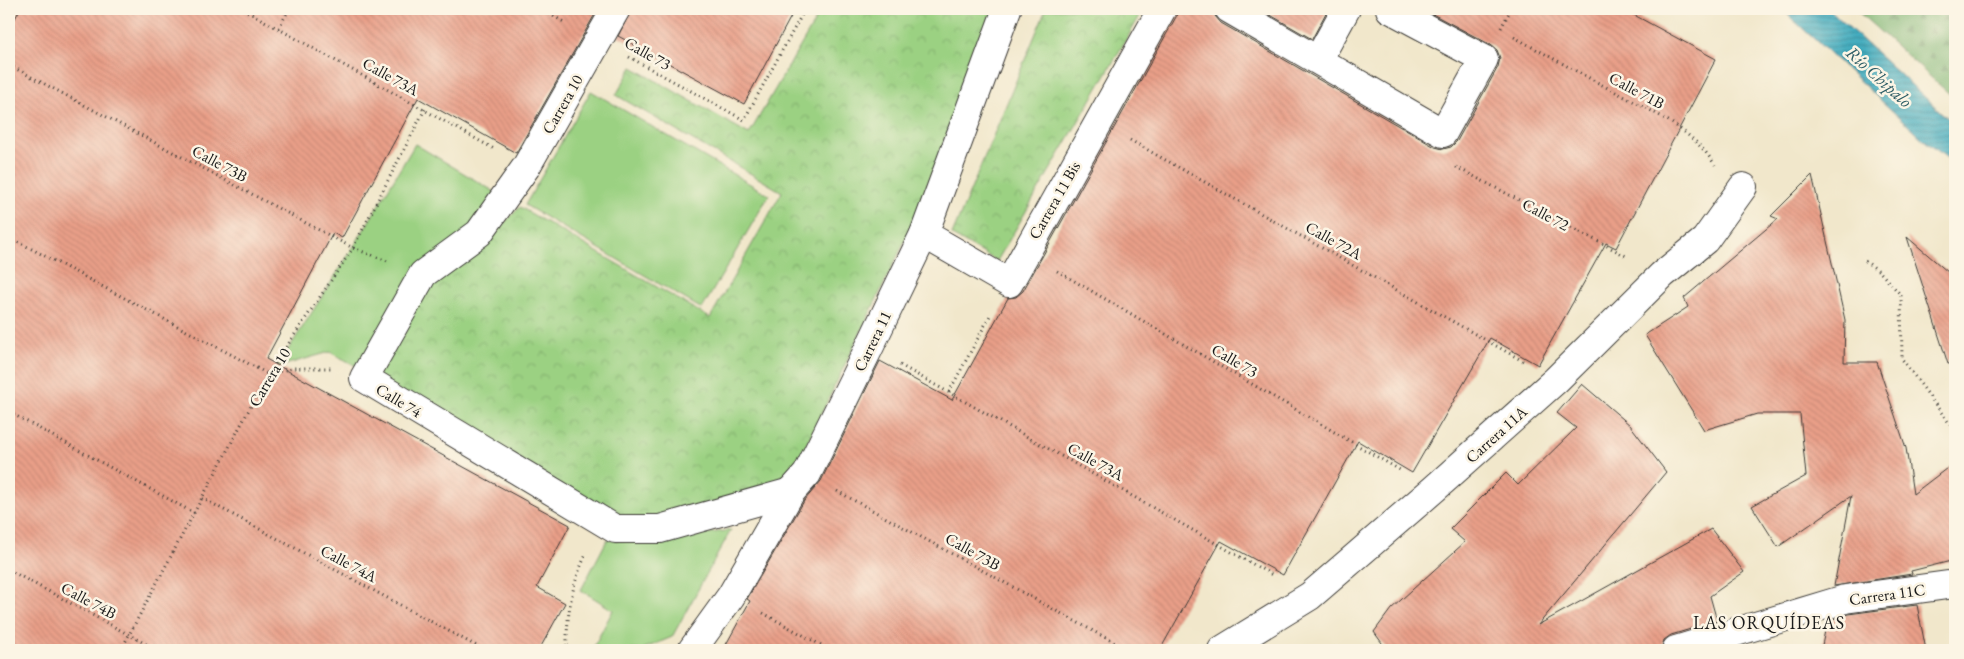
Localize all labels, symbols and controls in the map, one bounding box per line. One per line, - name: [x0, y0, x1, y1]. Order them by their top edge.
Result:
- street label: Calle 73: [621, 32, 675, 75]
- water label: Río Chipalo: [1841, 41, 1917, 113]
- street label: Calle 73A: [359, 52, 423, 101]
- street label: Calle 71B: [1606, 67, 1668, 114]
- street label: Carrera 10: [537, 71, 588, 138]
- street label: Calle 73B: [189, 140, 251, 187]
- street label: Carrera 11 Bis: [1024, 157, 1085, 243]
- street label: Calle 72: [1519, 193, 1573, 236]
- street label: Calle 72A: [1302, 216, 1366, 265]
- street label: Carrera 11: [849, 307, 896, 375]
- street label: Calle 73: [1208, 339, 1262, 382]
- street label: Carrera 10: [244, 344, 295, 411]
- street label: Calle 74: [372, 378, 426, 423]
- street label: Carrera 11A: [1461, 401, 1532, 468]
- street label: Calle 73A: [1064, 437, 1128, 486]
- street label: Calle 73B: [942, 528, 1004, 575]
- street label: Calle 74A: [317, 540, 382, 588]
- street label: Calle 74B: [58, 577, 120, 624]
- street label: Carrera 11C: [1848, 579, 1926, 610]
- district label: LAS ORQUÍDEAS: [1693, 611, 1845, 634]

